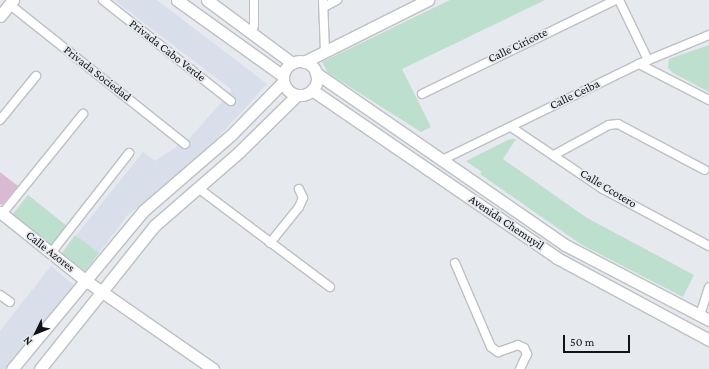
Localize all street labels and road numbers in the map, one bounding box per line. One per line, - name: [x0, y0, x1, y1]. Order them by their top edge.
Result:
- street label: Privada Cabo Verde: [126, 17, 208, 85]
- street label: Calle Ciricote: [486, 25, 550, 67]
- street label: Privada Sociedad: [60, 43, 134, 105]
- street label: Calle Ceiba: [548, 77, 602, 113]
- street label: Calle Ccotero: [577, 166, 639, 212]
- street label: Avenida Chemuyil: [466, 193, 546, 253]
- street label: Calle Azores: [23, 228, 77, 276]

